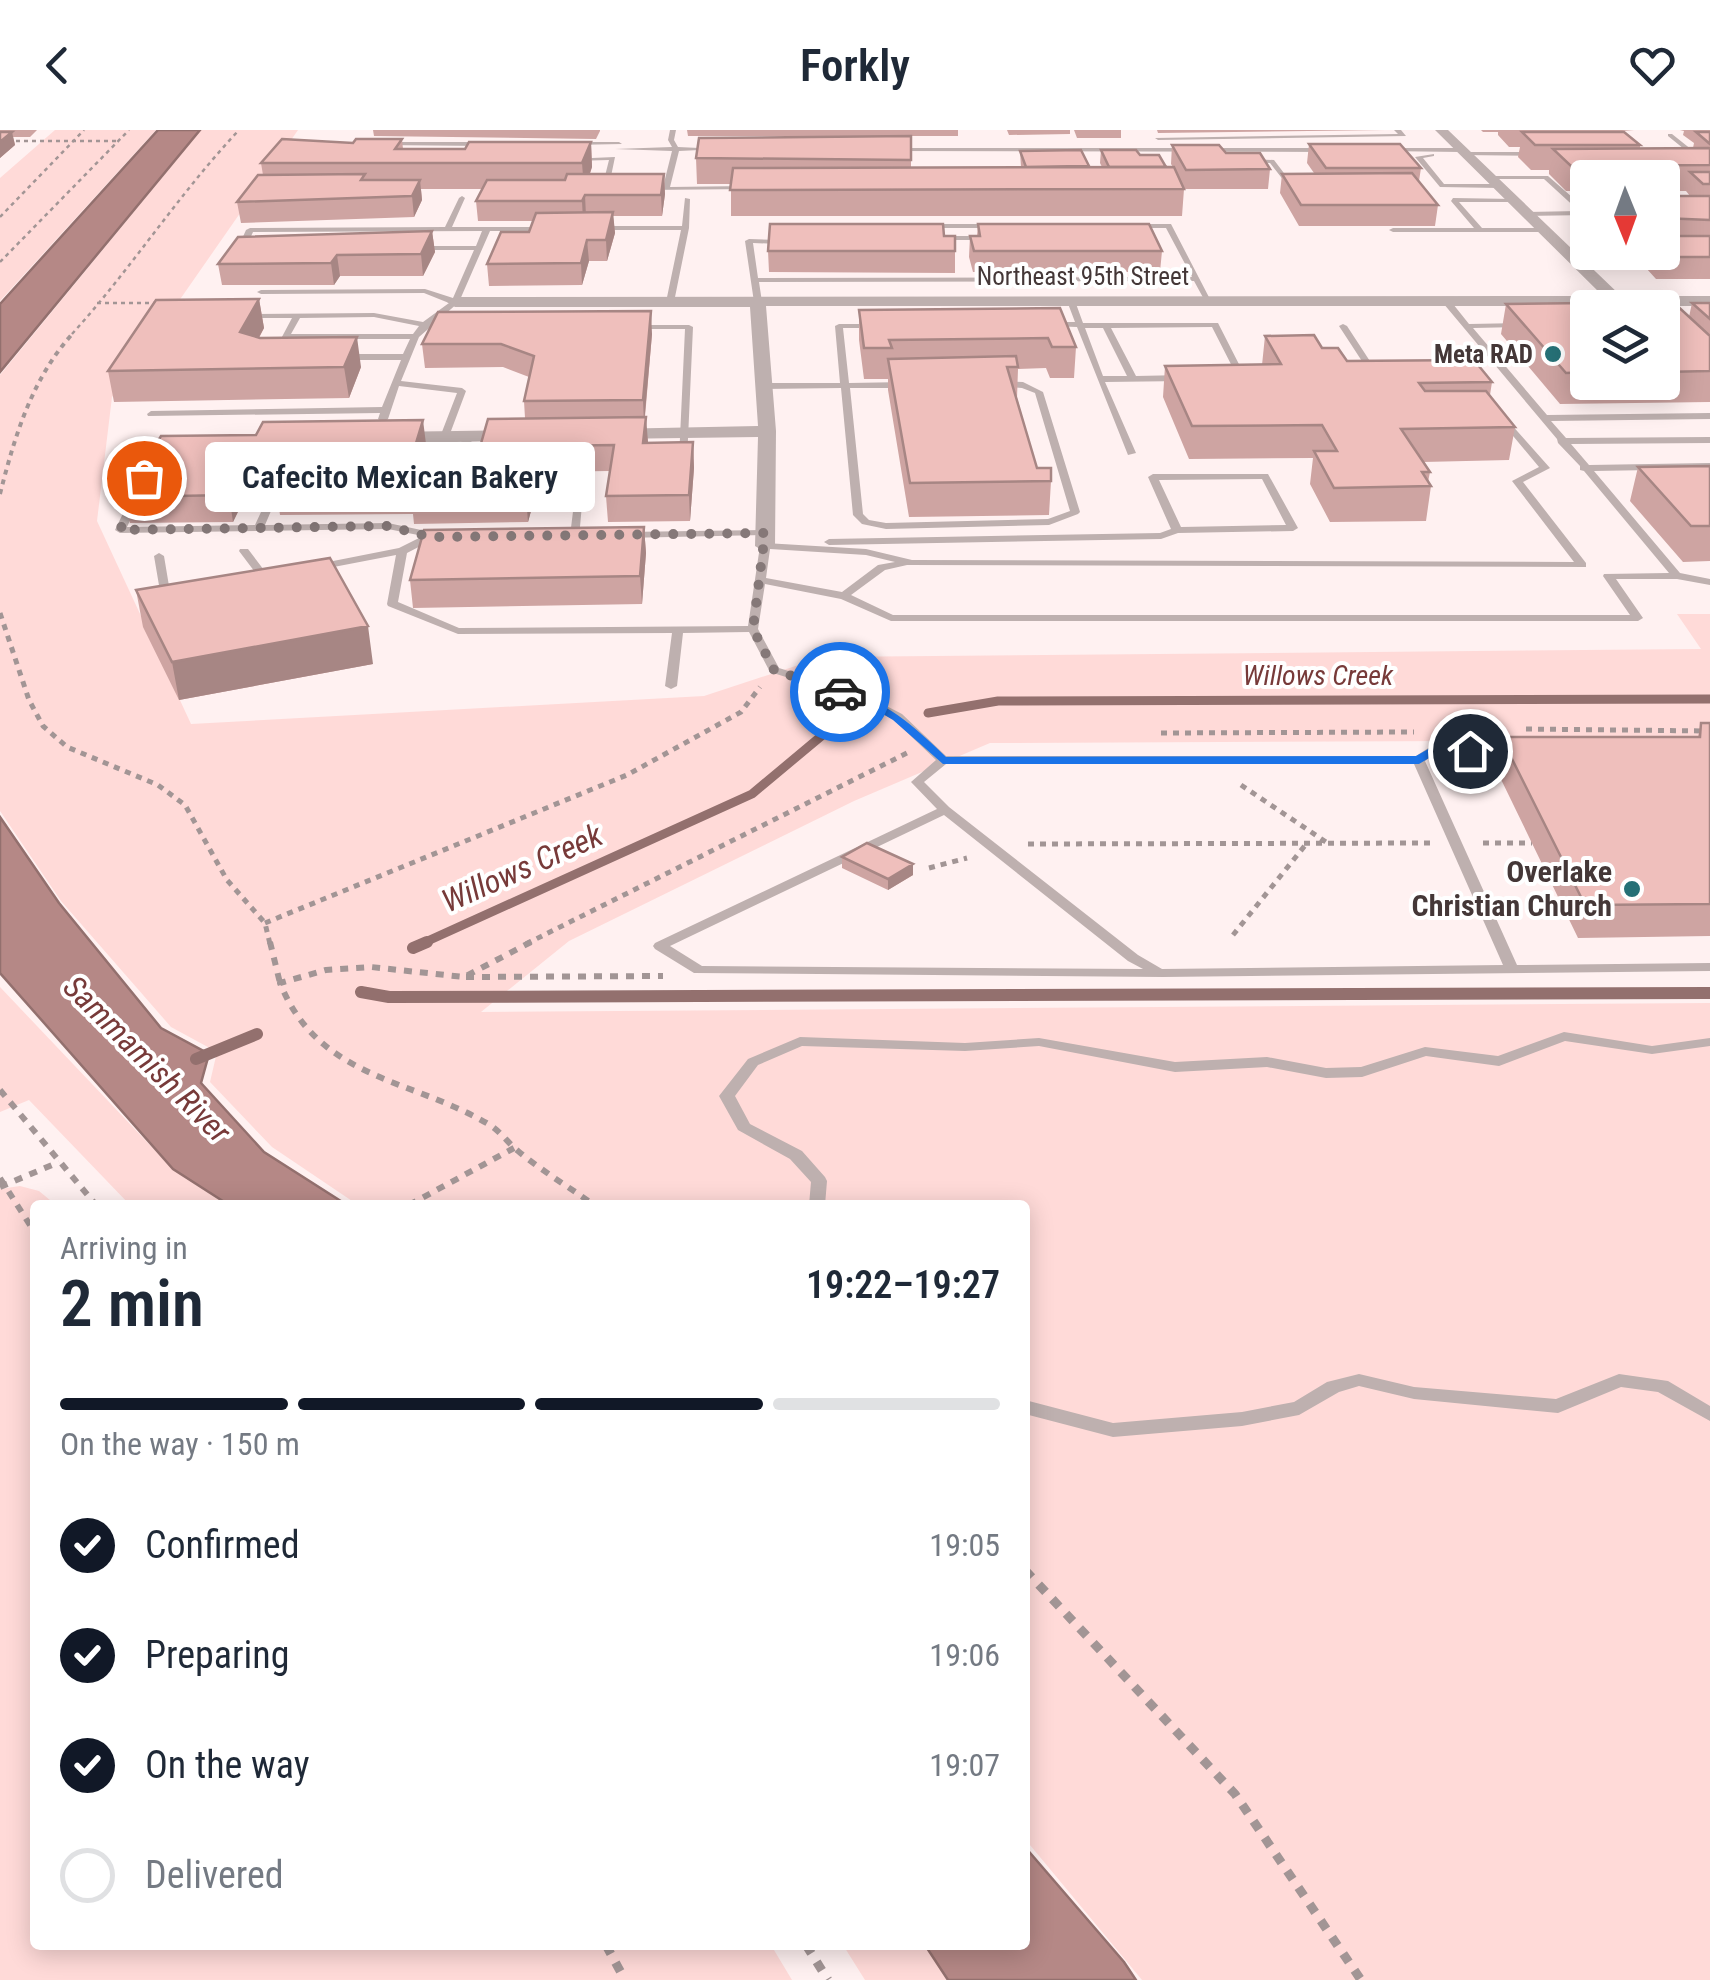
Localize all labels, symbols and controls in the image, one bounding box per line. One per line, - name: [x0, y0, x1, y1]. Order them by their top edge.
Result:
- icon: back: [30, 38, 85, 93]
- icon: heart: [1625, 38, 1680, 93]
- text: Forkly: [800, 39, 910, 92]
- north arrow: [1570, 160, 1680, 270]
- map controls: [1570, 160, 1680, 400]
- street label: Northeast 95th Street: [977, 262, 1189, 291]
- button: layers: [1570, 290, 1680, 400]
- place label: Meta RAD: [1434, 340, 1533, 369]
- marker: Meta RAD: [1542, 343, 1564, 365]
- pin: [102, 436, 187, 521]
- callout: Cafecito Mexican Bakery: [204, 443, 594, 513]
- icon: bag: [117, 451, 172, 506]
- text: Cafecito Mexican Bakery: [242, 458, 558, 496]
- courier: [790, 642, 890, 742]
- water label: Willows Creek: [1243, 659, 1394, 692]
- icon: car: [813, 665, 868, 720]
- pin: [1428, 709, 1513, 794]
- icon: home: [1443, 724, 1498, 779]
- water label: Willows Creek: [436, 815, 609, 920]
- place label: Overlake Christian Church: [1412, 854, 1612, 923]
- marker: Overlake Christian Church: [1621, 878, 1643, 900]
- water label: Sammamish River: [56, 968, 239, 1151]
- text: Arriving in: [60, 1229, 188, 1267]
- text: 19:22–19:27: [806, 1263, 1000, 1307]
- text: 2 min: [60, 1266, 204, 1342]
- text: On the way · 150 m: [60, 1425, 300, 1463]
- icon: check: [60, 1518, 115, 1573]
- text: Confirmed: [145, 1523, 300, 1567]
- text: 19:05: [929, 1526, 1000, 1564]
- icon: check: [60, 1628, 115, 1683]
- text: Preparing: [145, 1633, 290, 1677]
- text: 19:06: [929, 1636, 1000, 1674]
- icon: check: [60, 1738, 115, 1793]
- text: On the way: [145, 1743, 310, 1787]
- text: 19:07: [929, 1746, 1000, 1784]
- text: Delivered: [145, 1853, 284, 1897]

